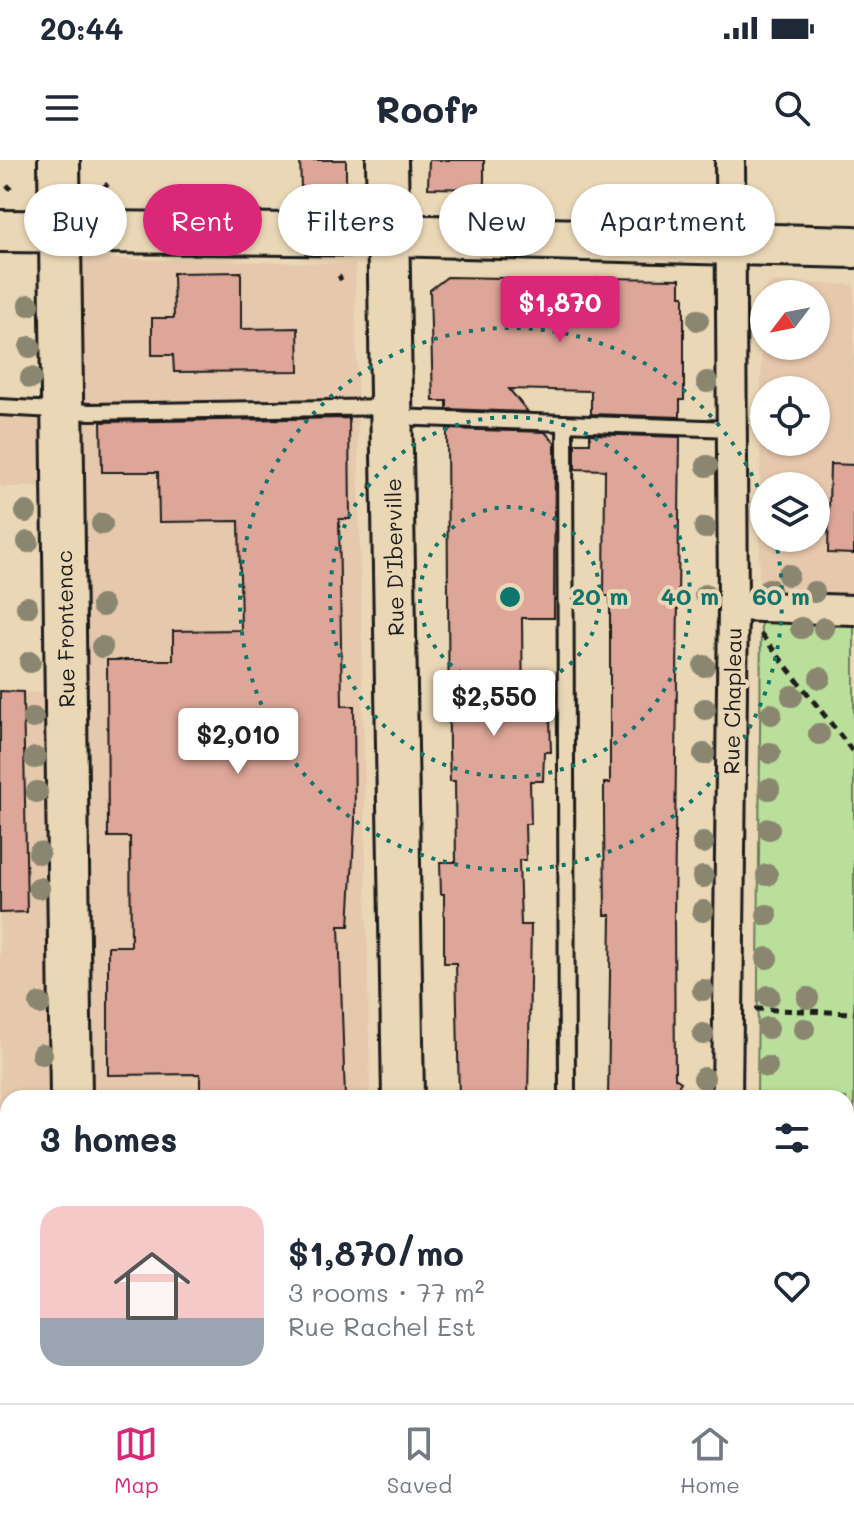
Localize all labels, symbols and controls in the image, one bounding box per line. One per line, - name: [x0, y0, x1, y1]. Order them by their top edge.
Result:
- text: 20:44: [40, 8, 124, 48]
- text: Roofr: [376, 85, 478, 132]
- icon: menu: [40, 86, 84, 130]
- icon: search: [770, 86, 814, 130]
- chip: Buy: [24, 184, 127, 256]
- chip: Rent: [143, 184, 262, 256]
- chip: Filters: [278, 184, 423, 256]
- chip: New: [439, 184, 555, 256]
- chip: Apartment: [571, 184, 775, 256]
- pin: $1,870: [495, 276, 625, 344]
- north arrow: [750, 280, 830, 360]
- map controls: [750, 280, 830, 552]
- text: $1,870: [519, 285, 601, 319]
- button: locate: [750, 376, 830, 456]
- button: layers: [750, 472, 830, 552]
- street label: Rue D'Iberville: [378, 478, 410, 636]
- street label: Rue Frontenac: [49, 550, 81, 708]
- text: 20 m: [572, 580, 628, 611]
- text: 40 m: [661, 580, 719, 611]
- text: 60 m: [752, 580, 810, 611]
- centre of rings: [496, 583, 524, 611]
- street label: Rue Chapleau: [716, 627, 748, 775]
- pin: $2,550: [429, 670, 559, 738]
- text: $2,550: [451, 679, 537, 713]
- pin: $2,010: [173, 708, 303, 776]
- text: $2,010: [196, 717, 280, 751]
- text: 3 homes: [40, 1116, 177, 1161]
- icon: filters: [770, 1116, 814, 1160]
- text: $1,870/mo: [288, 1230, 464, 1275]
- icon: home: [104, 1238, 200, 1334]
- icon: heart: [770, 1264, 814, 1308]
- text: 3 rooms · 77 m²: [288, 1275, 485, 1309]
- text: Rue Rachel Est: [288, 1309, 476, 1343]
- tab: Map: [114, 1422, 159, 1499]
- tab: Saved: [387, 1422, 452, 1499]
- tab: Home: [680, 1422, 740, 1499]

